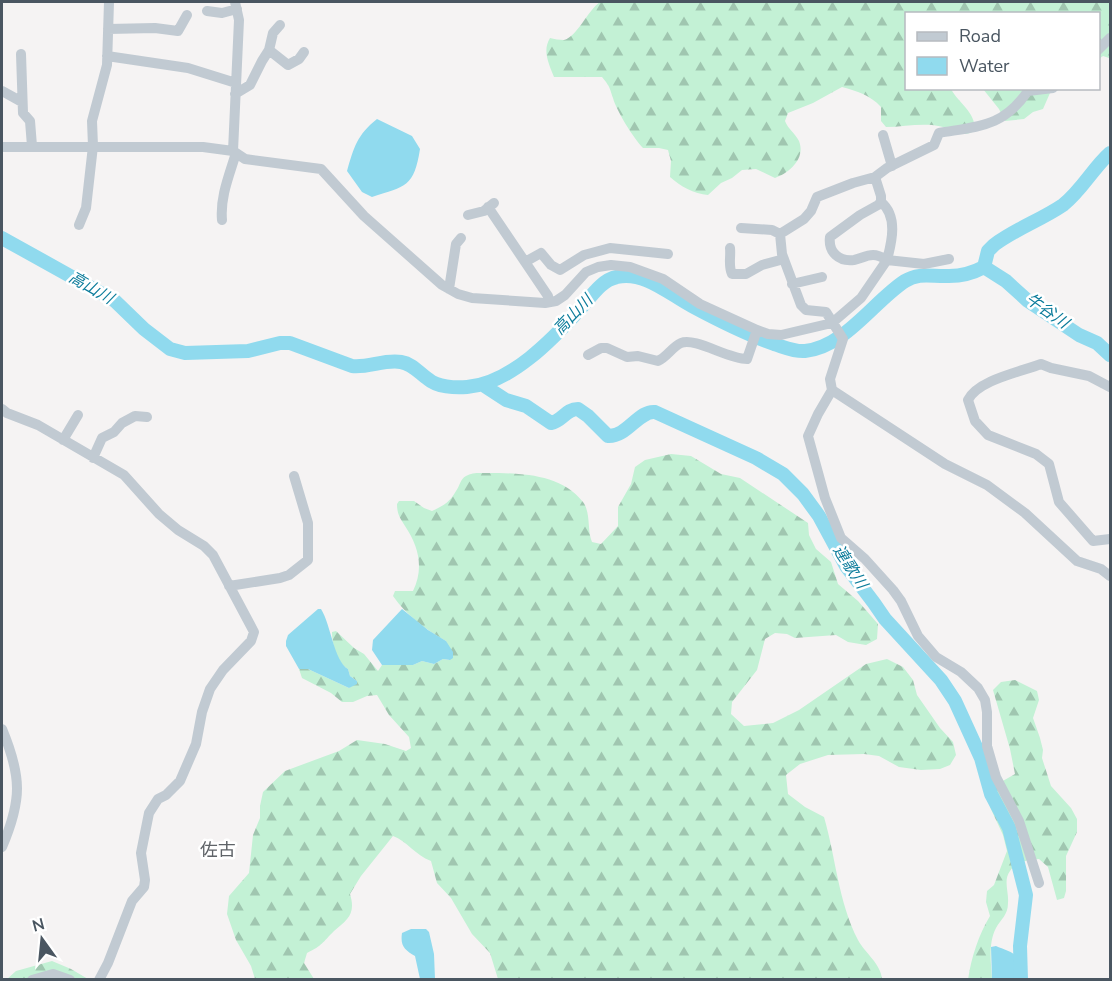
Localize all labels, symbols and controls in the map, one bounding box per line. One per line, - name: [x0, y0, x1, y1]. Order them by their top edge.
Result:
- legend: [905, 12, 1100, 90]
- text: Road: [959, 24, 1001, 48]
- text: Water: [959, 54, 1010, 78]
- water label: 高山川: [65, 266, 119, 311]
- water label: 牛谷川: [1021, 288, 1075, 335]
- water label: 高山川: [548, 289, 599, 340]
- water label: 連歌川: [828, 541, 873, 595]
- district label: 佐古: [200, 838, 236, 862]
- north arrow: [12, 909, 72, 969]
- text: N: [30, 913, 47, 938]

